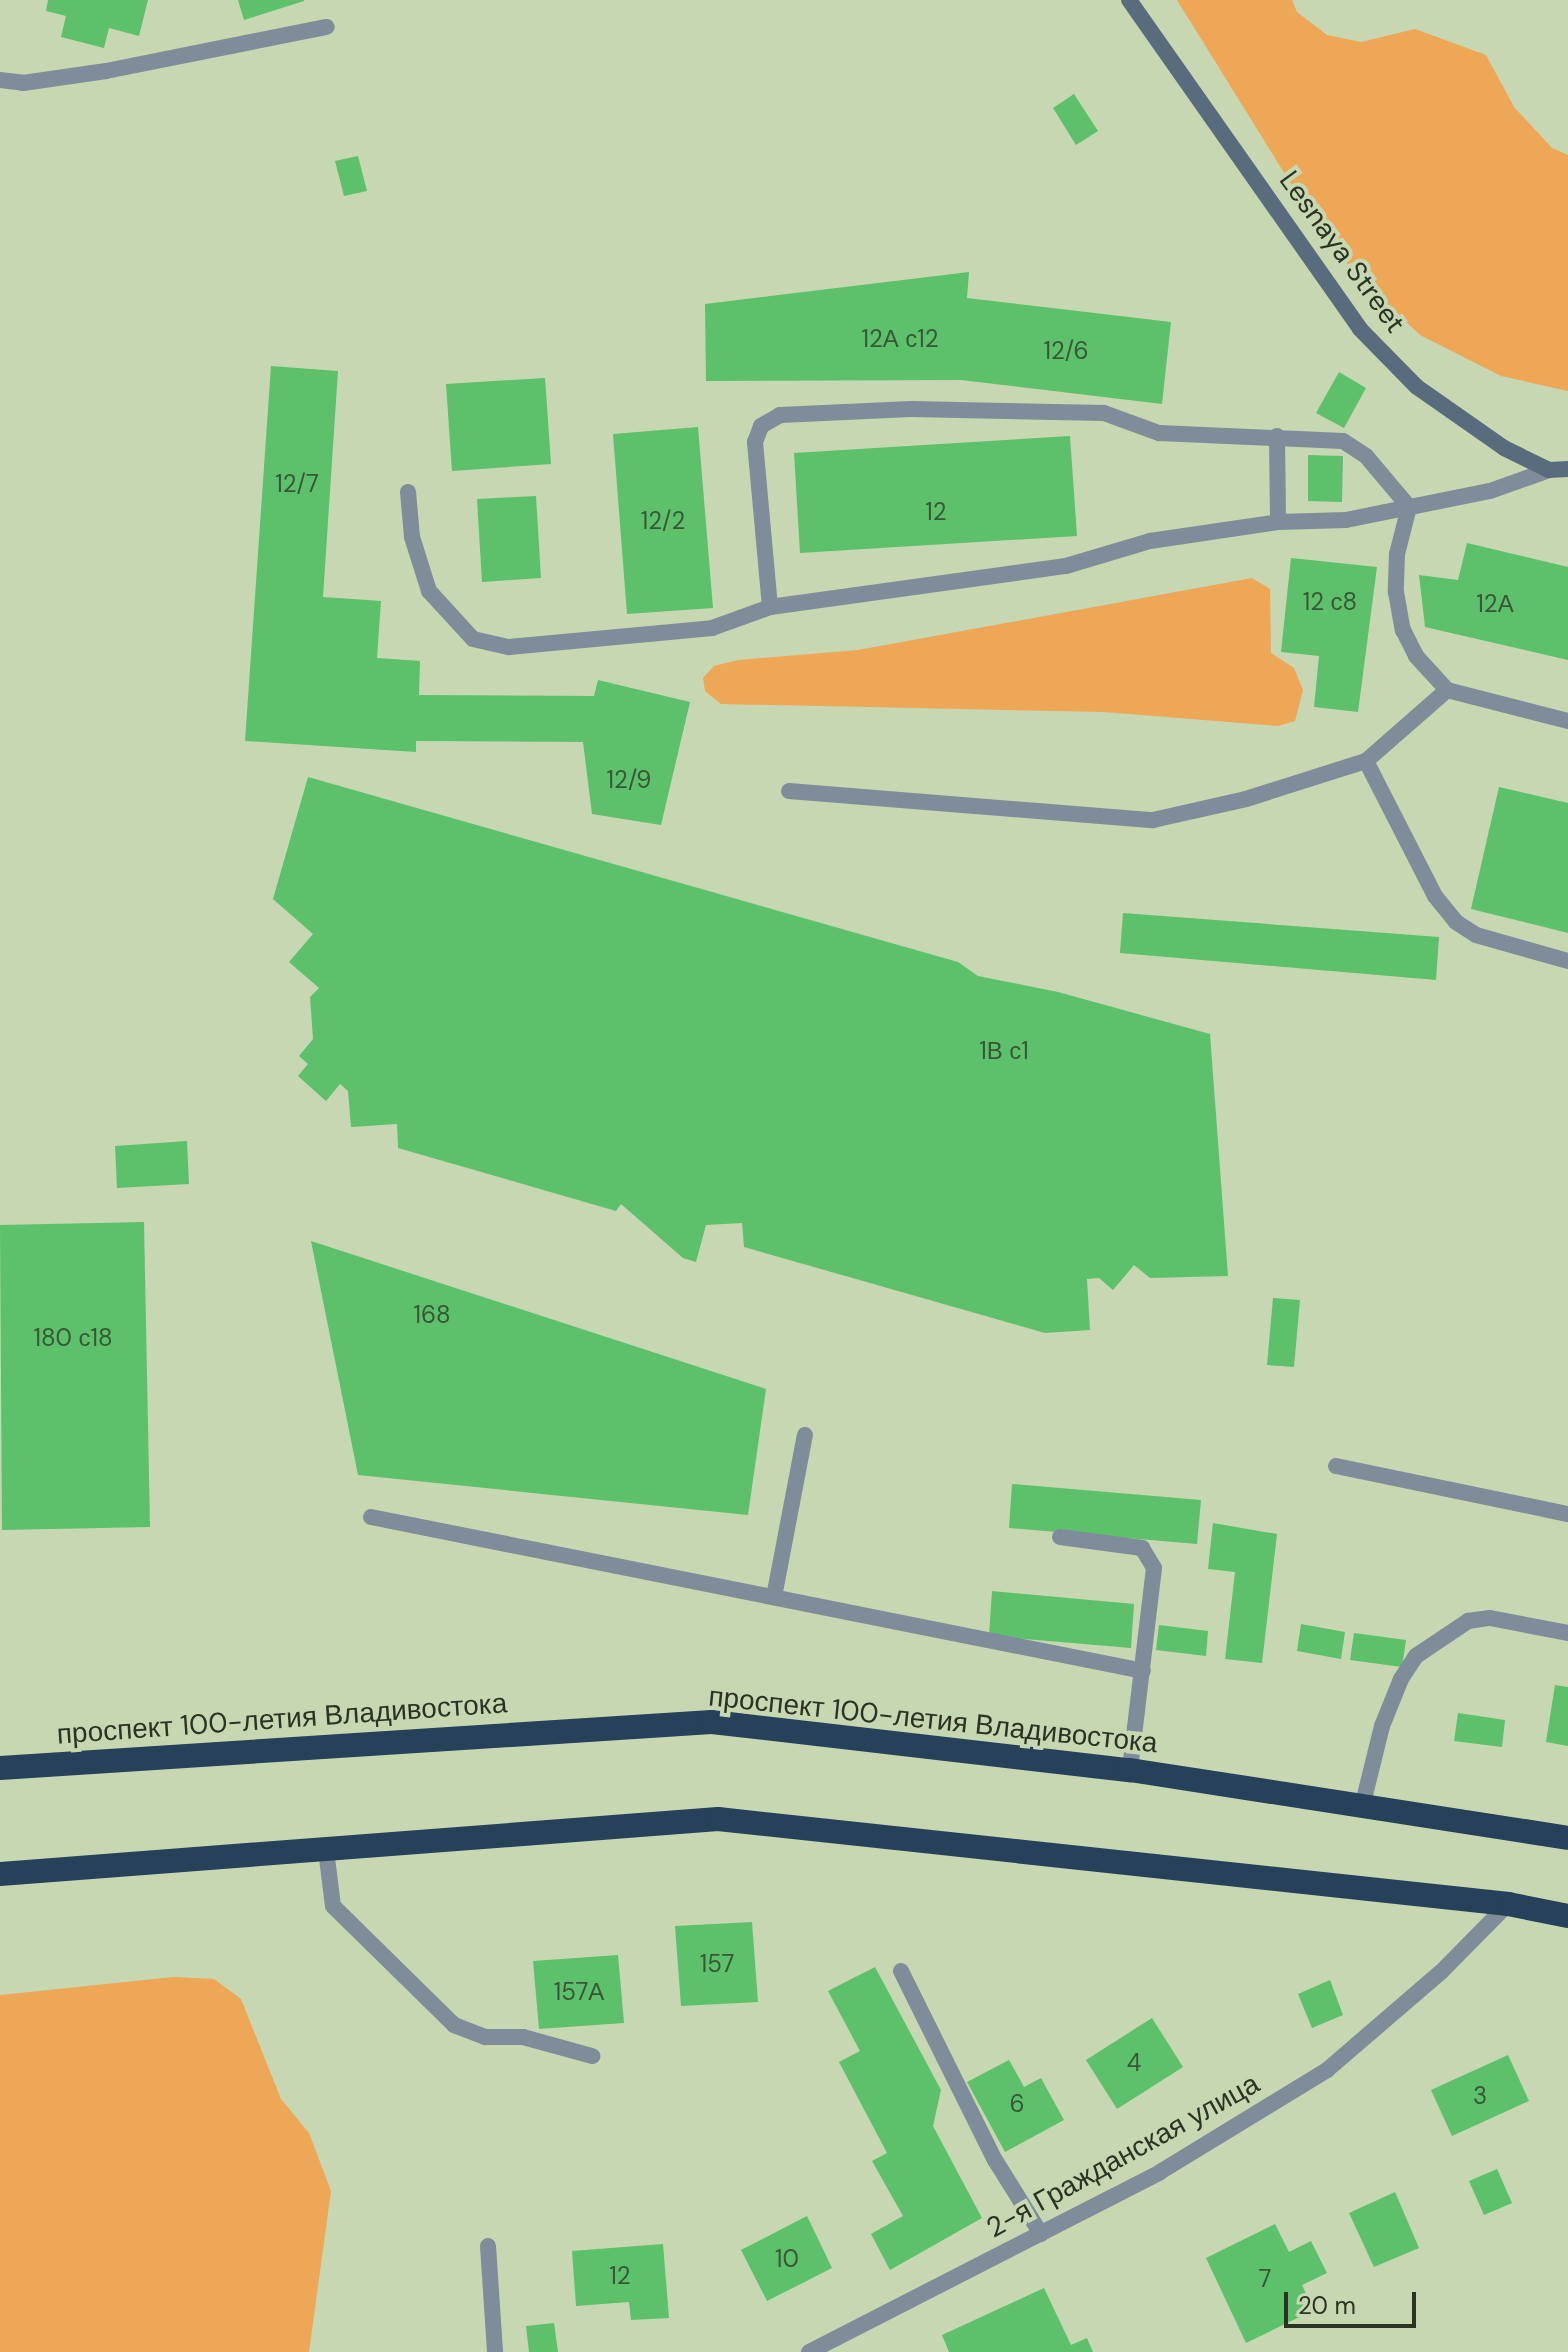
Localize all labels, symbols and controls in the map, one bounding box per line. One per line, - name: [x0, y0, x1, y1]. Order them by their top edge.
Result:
- street label: Lesnaya Street: [1272, 165, 1412, 339]
- house number: 12А с12: [861, 325, 939, 353]
- house number: 12/6: [1043, 337, 1089, 365]
- house number: 12/7: [275, 470, 319, 498]
- house number: 12: [925, 498, 947, 526]
- house number: 12/2: [641, 507, 685, 535]
- house number: 12 с8: [1303, 588, 1357, 616]
- house number: 12А: [1476, 590, 1514, 618]
- house number: 12/9: [607, 766, 651, 794]
- house number: 1В с1: [979, 1037, 1029, 1065]
- house number: 168: [413, 1301, 451, 1329]
- house number: 180 с18: [34, 1324, 112, 1352]
- street label: проспект 100-летия Владивостока: [707, 1680, 1159, 1760]
- street label: проспект 100-летия Владивостока: [56, 1686, 508, 1752]
- house number: 157: [700, 1950, 734, 1978]
- house number: 157А: [554, 1978, 604, 2006]
- house number: 4: [1127, 2049, 1141, 2077]
- street label: 2-я Гражданская улица: [981, 2067, 1265, 2245]
- house number: 3: [1473, 2082, 1487, 2110]
- house number: 6: [1009, 2090, 1025, 2118]
- house number: 10: [775, 2245, 799, 2273]
- house number: 12: [609, 2262, 631, 2290]
- house number: 7: [1259, 2265, 1271, 2293]
- scale bar: [1288, 2276, 1420, 2326]
- text: 20 m: [1298, 2290, 1356, 2321]

